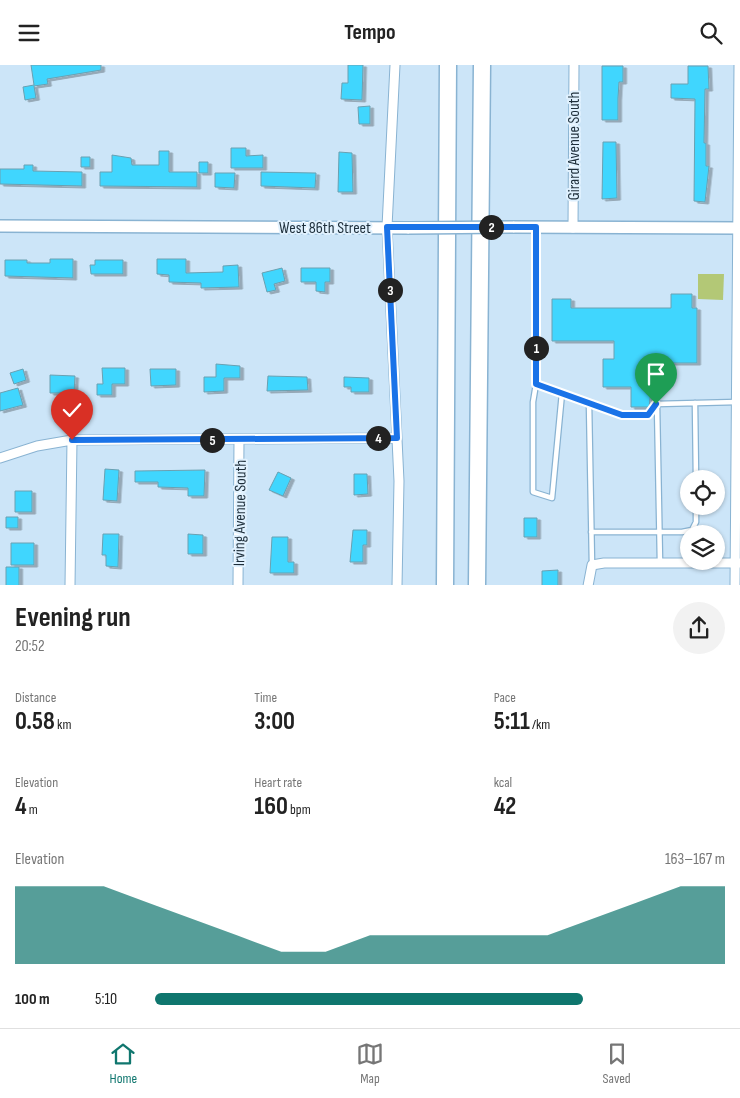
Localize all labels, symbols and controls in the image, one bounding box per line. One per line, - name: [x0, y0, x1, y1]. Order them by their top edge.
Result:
- icon: menu: [15, 19, 43, 47]
- text: Tempo: [344, 19, 396, 46]
- icon: search: [697, 19, 725, 47]
- street label: Girard Avenue South: [565, 92, 584, 200]
- pin: 2: [478, 215, 504, 239]
- street label: West 86th Street: [279, 219, 371, 238]
- text: 2: [488, 219, 495, 236]
- pin: 3: [378, 277, 402, 303]
- text: 3: [387, 282, 394, 299]
- pin: 1: [524, 335, 548, 361]
- text: 1: [534, 340, 539, 357]
- pin: [635, 353, 677, 404]
- icon: arrive: [642, 360, 670, 388]
- pin: [51, 389, 93, 440]
- icon: check: [58, 396, 86, 424]
- pin: 4: [366, 425, 390, 451]
- pin: 5: [200, 427, 224, 453]
- text: 4: [375, 430, 382, 447]
- text: 5: [209, 432, 216, 449]
- street label: Irving Avenue South: [230, 460, 251, 566]
- map controls: [680, 470, 725, 570]
- button: locate: [680, 470, 725, 515]
- button: layers: [680, 525, 725, 570]
- text: Evening run: [15, 601, 131, 634]
- button: share: [673, 602, 725, 654]
- text: 20:52: [15, 637, 45, 656]
- text: Distance: [15, 689, 56, 706]
- text: Time: [254, 689, 277, 706]
- text: Pace: [494, 689, 516, 706]
- text: 0.58: [15, 706, 55, 737]
- text: 3:00: [254, 706, 295, 737]
- text: 5:11: [494, 706, 530, 737]
- text: km: [55, 716, 71, 733]
- text: /km: [530, 716, 550, 733]
- text: Elevation: [15, 774, 58, 791]
- text: Heart rate: [254, 774, 302, 791]
- text: kcal: [494, 774, 512, 791]
- text: 4: [15, 791, 27, 822]
- text: 160: [254, 791, 288, 822]
- text: 42: [494, 791, 516, 822]
- text: m: [27, 801, 38, 818]
- text: bpm: [288, 801, 311, 818]
- text: Elevation: [15, 850, 64, 869]
- text: 163–167 m: [665, 850, 725, 869]
- text: 100 m: [15, 990, 50, 1009]
- text: 5:10: [95, 990, 117, 1009]
- tab: Home: [109, 1040, 137, 1087]
- tab: Map: [356, 1040, 384, 1087]
- tab: Saved: [603, 1040, 631, 1087]

